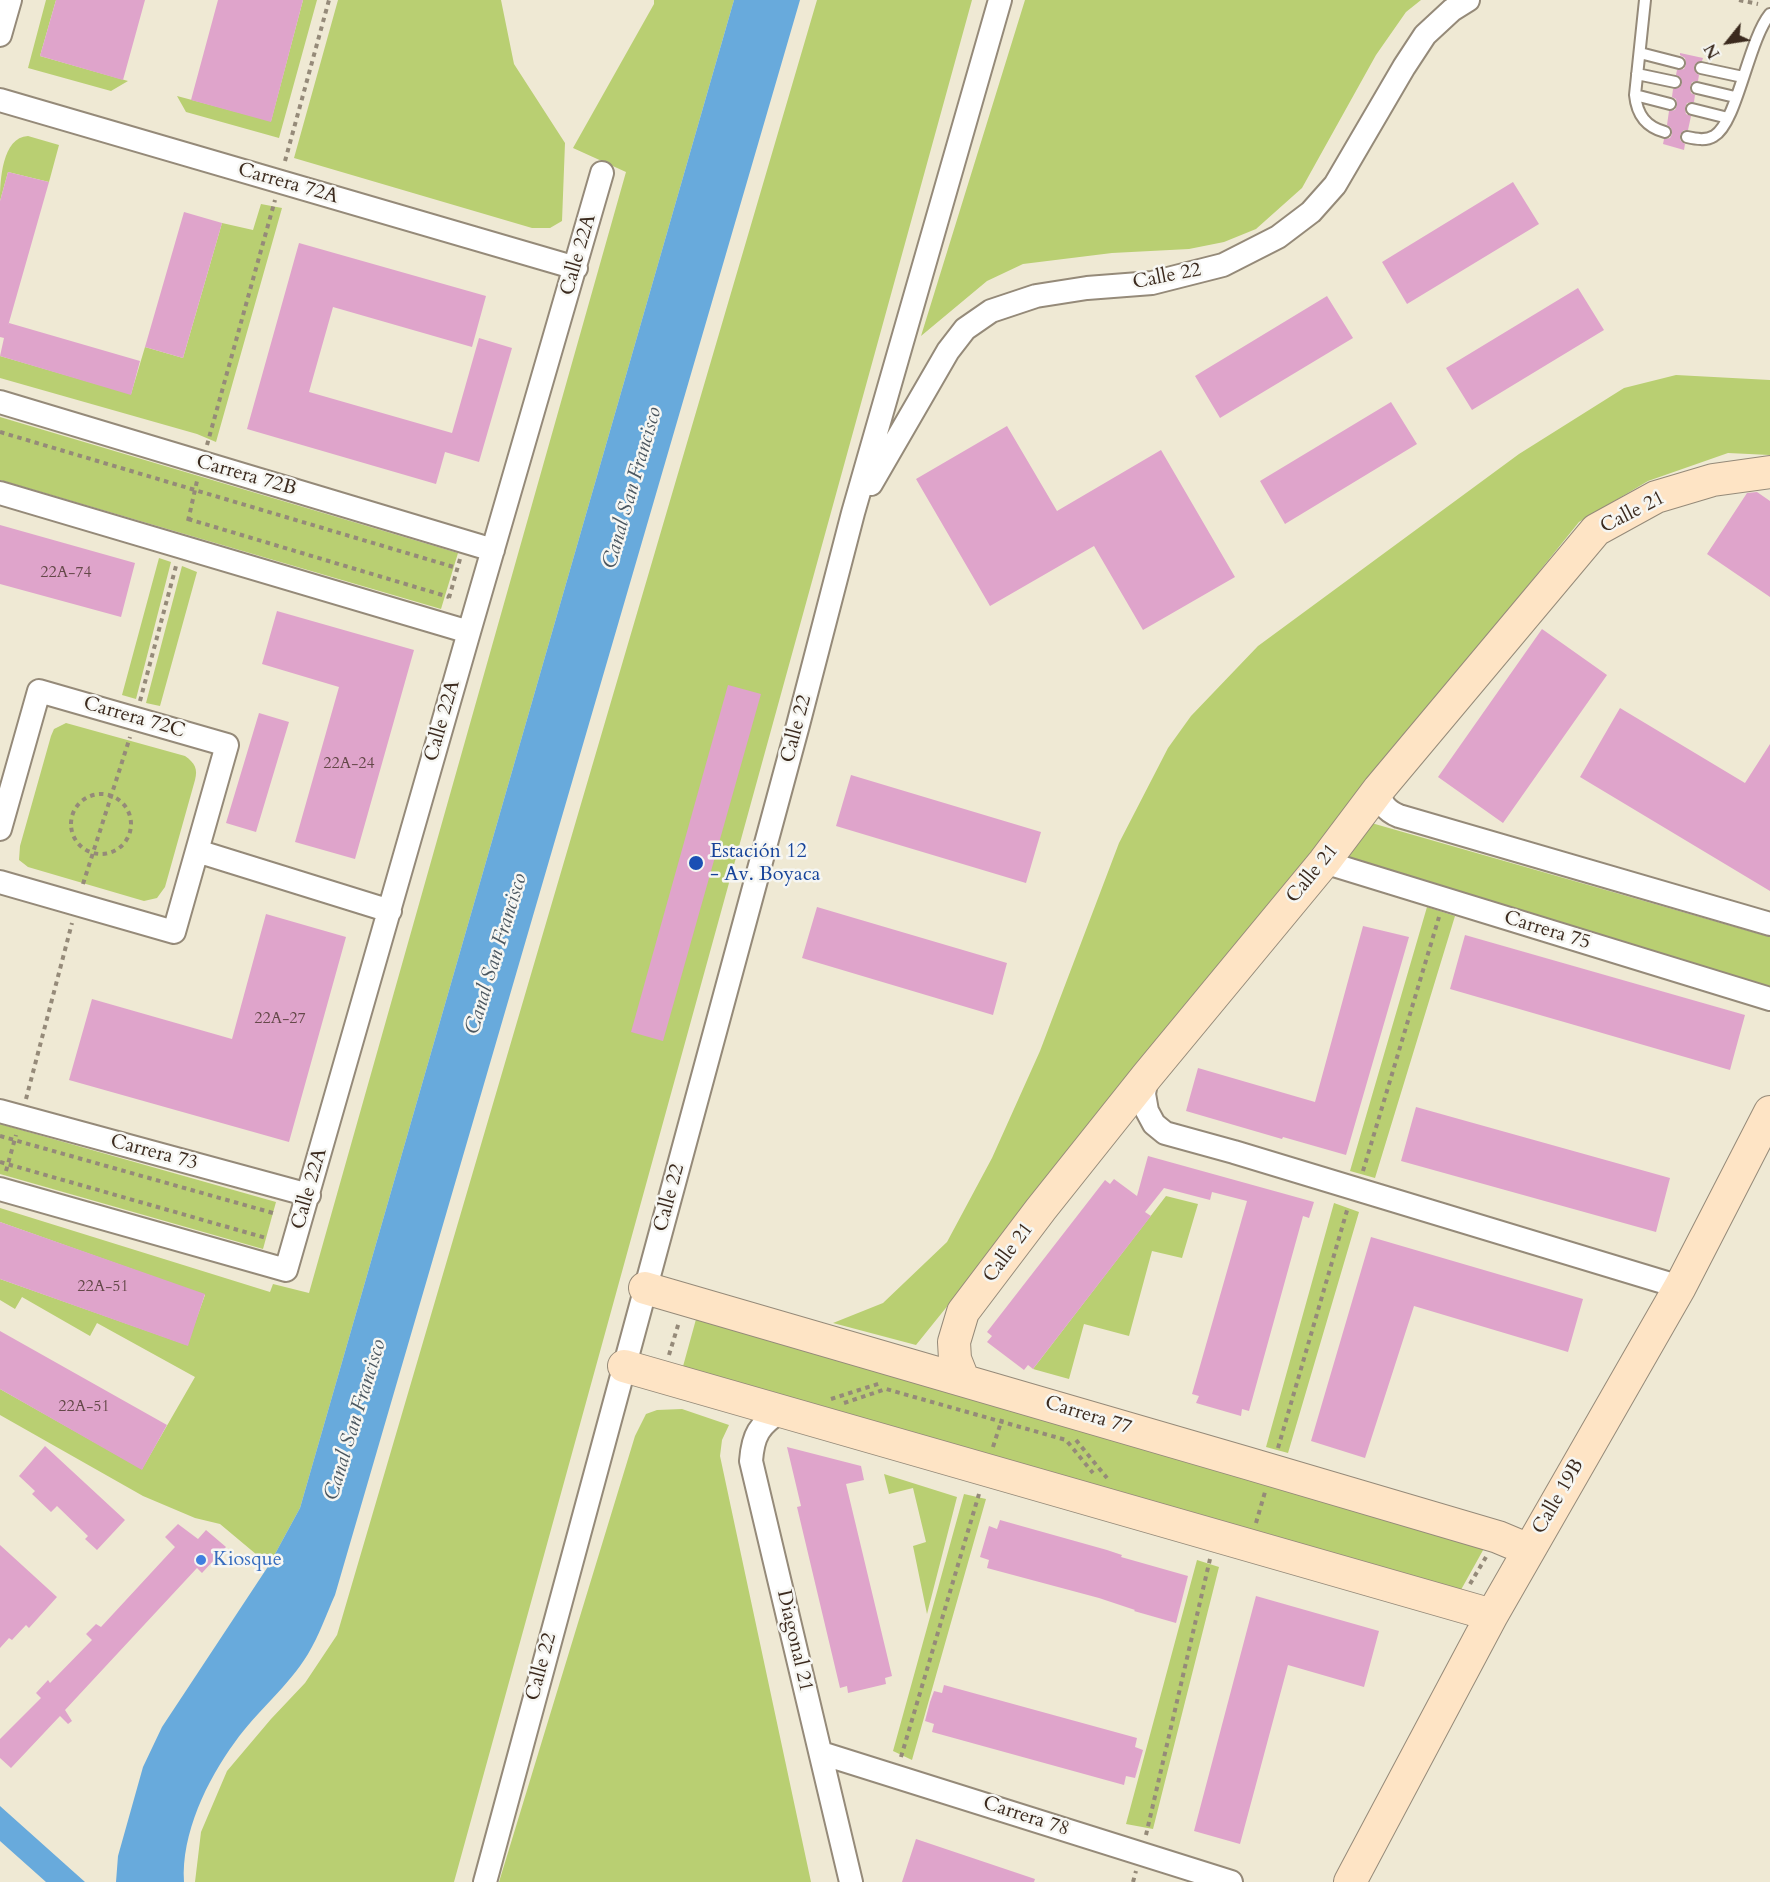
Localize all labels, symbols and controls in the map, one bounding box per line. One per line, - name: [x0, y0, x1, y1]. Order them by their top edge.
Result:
- north arrow: [1698, 12, 1758, 72]
- text: N: [1699, 39, 1725, 63]
- street label: Carrera 72A: [235, 158, 341, 210]
- street label: Calle 22A: [556, 212, 602, 298]
- street label: Calle 22: [1131, 259, 1203, 295]
- water label: Canal San Francisco: [598, 404, 668, 572]
- street label: Carrera 72B: [193, 450, 299, 502]
- street label: Calle 21: [1597, 487, 1669, 539]
- house number: 22A-74: [40, 563, 92, 583]
- street label: Calle 22A: [420, 678, 466, 764]
- street label: Carrera 72C: [80, 692, 188, 744]
- street label: Calle 22: [776, 693, 818, 765]
- house number: 22A-24: [323, 754, 375, 774]
- place label: Estación 12 - Av. Boyaca: [710, 840, 820, 887]
- street label: Calle 21: [1282, 840, 1344, 908]
- marker: Estación 12 - Av. Boyaca: [687, 854, 705, 872]
- water label: Canal San Francisco: [461, 871, 533, 1037]
- street label: Carrera 75: [1501, 906, 1593, 956]
- house number: 22A-27: [254, 1009, 306, 1029]
- street label: Carrera 73: [108, 1130, 200, 1176]
- street label: Calle 22A: [287, 1146, 333, 1232]
- street label: Calle 22: [649, 1162, 691, 1234]
- street label: Calle 21: [979, 1218, 1039, 1288]
- house number: 22A-51: [77, 1277, 129, 1297]
- water label: Canal San Francisco: [320, 1337, 392, 1503]
- street label: Carrera 77: [1042, 1391, 1134, 1441]
- house number: 22A-51: [58, 1397, 110, 1417]
- street label: Calle 19B: [1528, 1455, 1590, 1539]
- place label: Kiosque: [213, 1548, 282, 1572]
- marker: Kiosque: [194, 1553, 208, 1567]
- street label: Diagonal 21: [771, 1588, 817, 1694]
- street label: Calle 22: [521, 1631, 563, 1703]
- street label: Carrera 78: [980, 1792, 1072, 1842]

